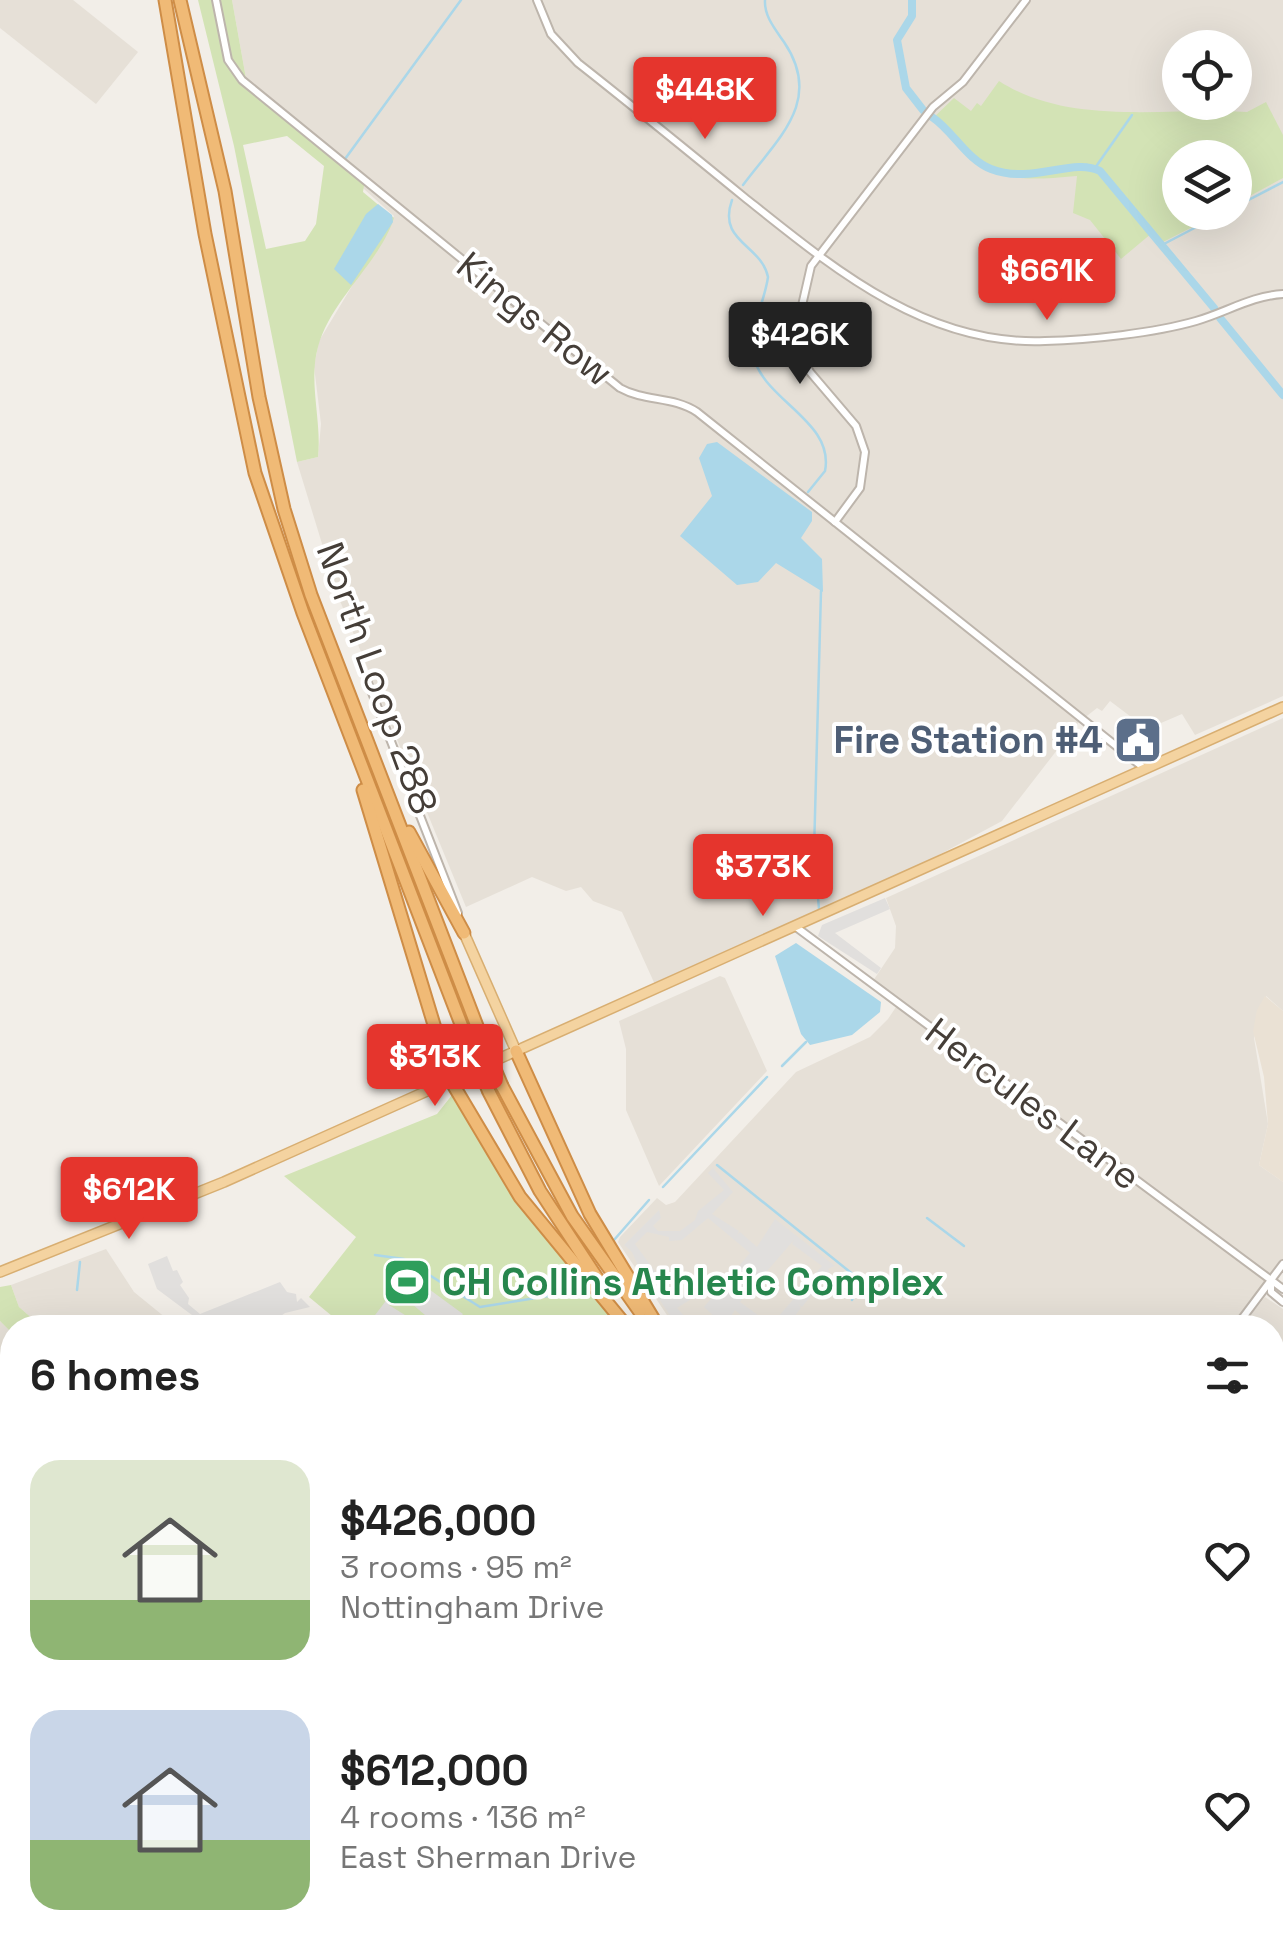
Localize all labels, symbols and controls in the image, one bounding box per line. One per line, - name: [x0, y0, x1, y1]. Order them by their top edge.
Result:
- map controls: [1162, 30, 1252, 230]
- button: locate: [1162, 30, 1252, 120]
- pin: $448K: [635, 57, 775, 142]
- text: $448K: [655, 69, 755, 109]
- button: layers: [1162, 140, 1252, 230]
- pin: $661K: [977, 238, 1117, 323]
- street label: Kings Row: [447, 241, 623, 397]
- text: $661K: [1000, 250, 1094, 290]
- pin: $426K: [730, 302, 870, 387]
- text: $426K: [751, 314, 849, 354]
- street label: North Loop 288: [306, 536, 448, 820]
- public building icon: Fire Station #4: [1112, 714, 1164, 766]
- place label: Fire Station #4: [834, 716, 1103, 764]
- pin: $373K: [693, 834, 833, 919]
- text: $373K: [715, 846, 811, 886]
- street label: Hercules Lane: [916, 1007, 1150, 1201]
- pin: $313K: [365, 1024, 505, 1109]
- text: $313K: [389, 1036, 481, 1076]
- pin: $612K: [59, 1157, 199, 1242]
- text: $612K: [83, 1169, 175, 1209]
- sports icon: CH Collins Athletic Complex: [381, 1256, 433, 1308]
- place label: CH Collins Athletic Complex: [442, 1258, 944, 1306]
- icon: filters: [1200, 1348, 1255, 1403]
- text: 6 homes: [30, 1349, 200, 1402]
- text: $426,000: [340, 1494, 536, 1547]
- icon: home: [110, 1500, 230, 1620]
- icon: heart: [1200, 1533, 1255, 1588]
- text: 3 rooms · 95 m²: [340, 1547, 572, 1587]
- text: Nottingham Drive: [340, 1587, 604, 1627]
- text: $612,000: [340, 1744, 529, 1797]
- icon: home: [110, 1750, 230, 1870]
- icon: heart: [1200, 1783, 1255, 1838]
- text: 4 rooms · 136 m²: [340, 1797, 586, 1837]
- text: East Sherman Drive: [340, 1837, 636, 1877]

